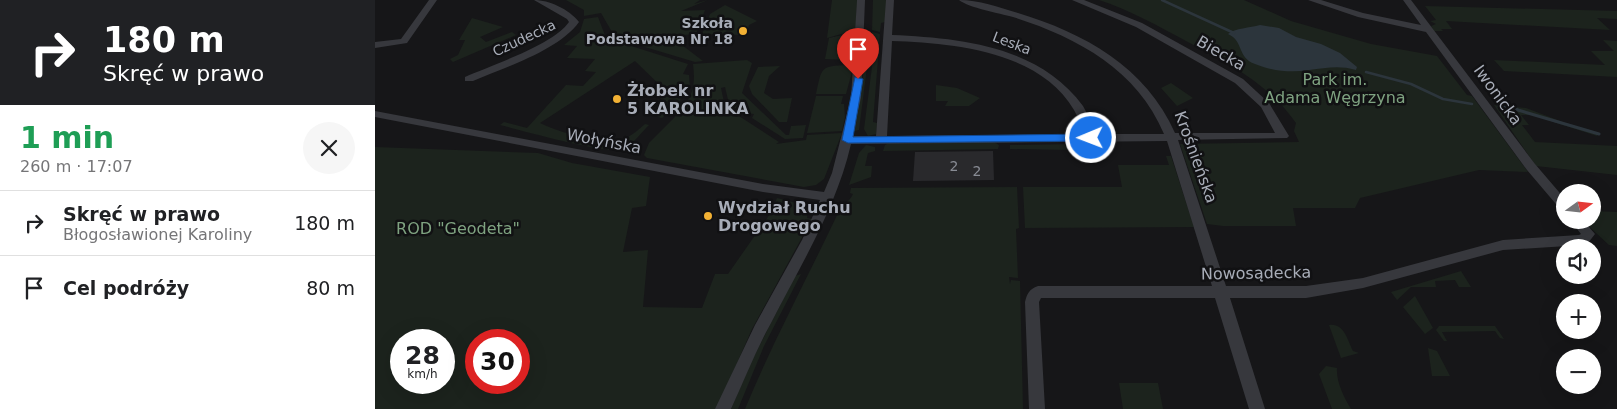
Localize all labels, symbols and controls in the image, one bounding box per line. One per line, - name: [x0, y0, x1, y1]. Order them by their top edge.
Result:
- place label: Szkoła Podstawowa Nr 18: [586, 15, 733, 47]
- street label: Czudecka: [490, 16, 558, 60]
- icon: right: [20, 20, 85, 85]
- text: 180 m: [103, 20, 225, 60]
- marker: Szkoła Podstawowa Nr 18: [737, 25, 749, 37]
- pin: [837, 28, 879, 79]
- street label: Leska: [991, 28, 1033, 58]
- street label: Biecka: [1193, 32, 1249, 74]
- icon: arrive: [844, 35, 872, 63]
- text: Skręć w prawo: [103, 61, 264, 86]
- street label: Iwonicka: [1470, 61, 1526, 129]
- park label: Park im. Adama Węgrzyna: [1264, 70, 1406, 107]
- place label: Żłobek nr 5 KAROLINKA: [627, 81, 749, 118]
- marker: Żłobek nr 5 KAROLINKA: [611, 93, 623, 105]
- street label: Krośnieńska: [1171, 108, 1221, 206]
- position arrow: [1064, 111, 1116, 163]
- text: 1 min: [20, 120, 114, 155]
- button: close: [303, 122, 355, 174]
- street label: Wołyńska: [565, 124, 643, 158]
- text: 260 m · 17:07: [20, 157, 133, 176]
- house number: 2: [950, 158, 958, 174]
- house number: 2: [973, 163, 981, 179]
- north arrow: [1556, 184, 1601, 229]
- map controls: [1556, 184, 1601, 394]
- place label: Wydział Ruchu Drogowego: [718, 198, 851, 235]
- text: Skręć w prawo: [63, 203, 220, 225]
- icon: right: [20, 209, 48, 237]
- marker: Wydział Ruchu Drogowego: [702, 210, 714, 222]
- text: 180 m: [294, 212, 355, 234]
- park label: ROD "Geodeta": [396, 219, 520, 238]
- text: Błogosławionej Karoliny: [63, 225, 252, 244]
- button: sound: [1556, 239, 1601, 284]
- street label: Nowosądecka: [1201, 263, 1311, 283]
- icon: arrive: [20, 274, 48, 302]
- text: Cel podróży: [63, 277, 189, 299]
- text: 80 m: [306, 277, 355, 299]
- button: +: [1556, 294, 1601, 339]
- speed limit sign: 30: [465, 329, 530, 394]
- text: 28: [405, 341, 440, 370]
- button: −: [1556, 349, 1601, 394]
- text: km/h: [407, 367, 438, 381]

